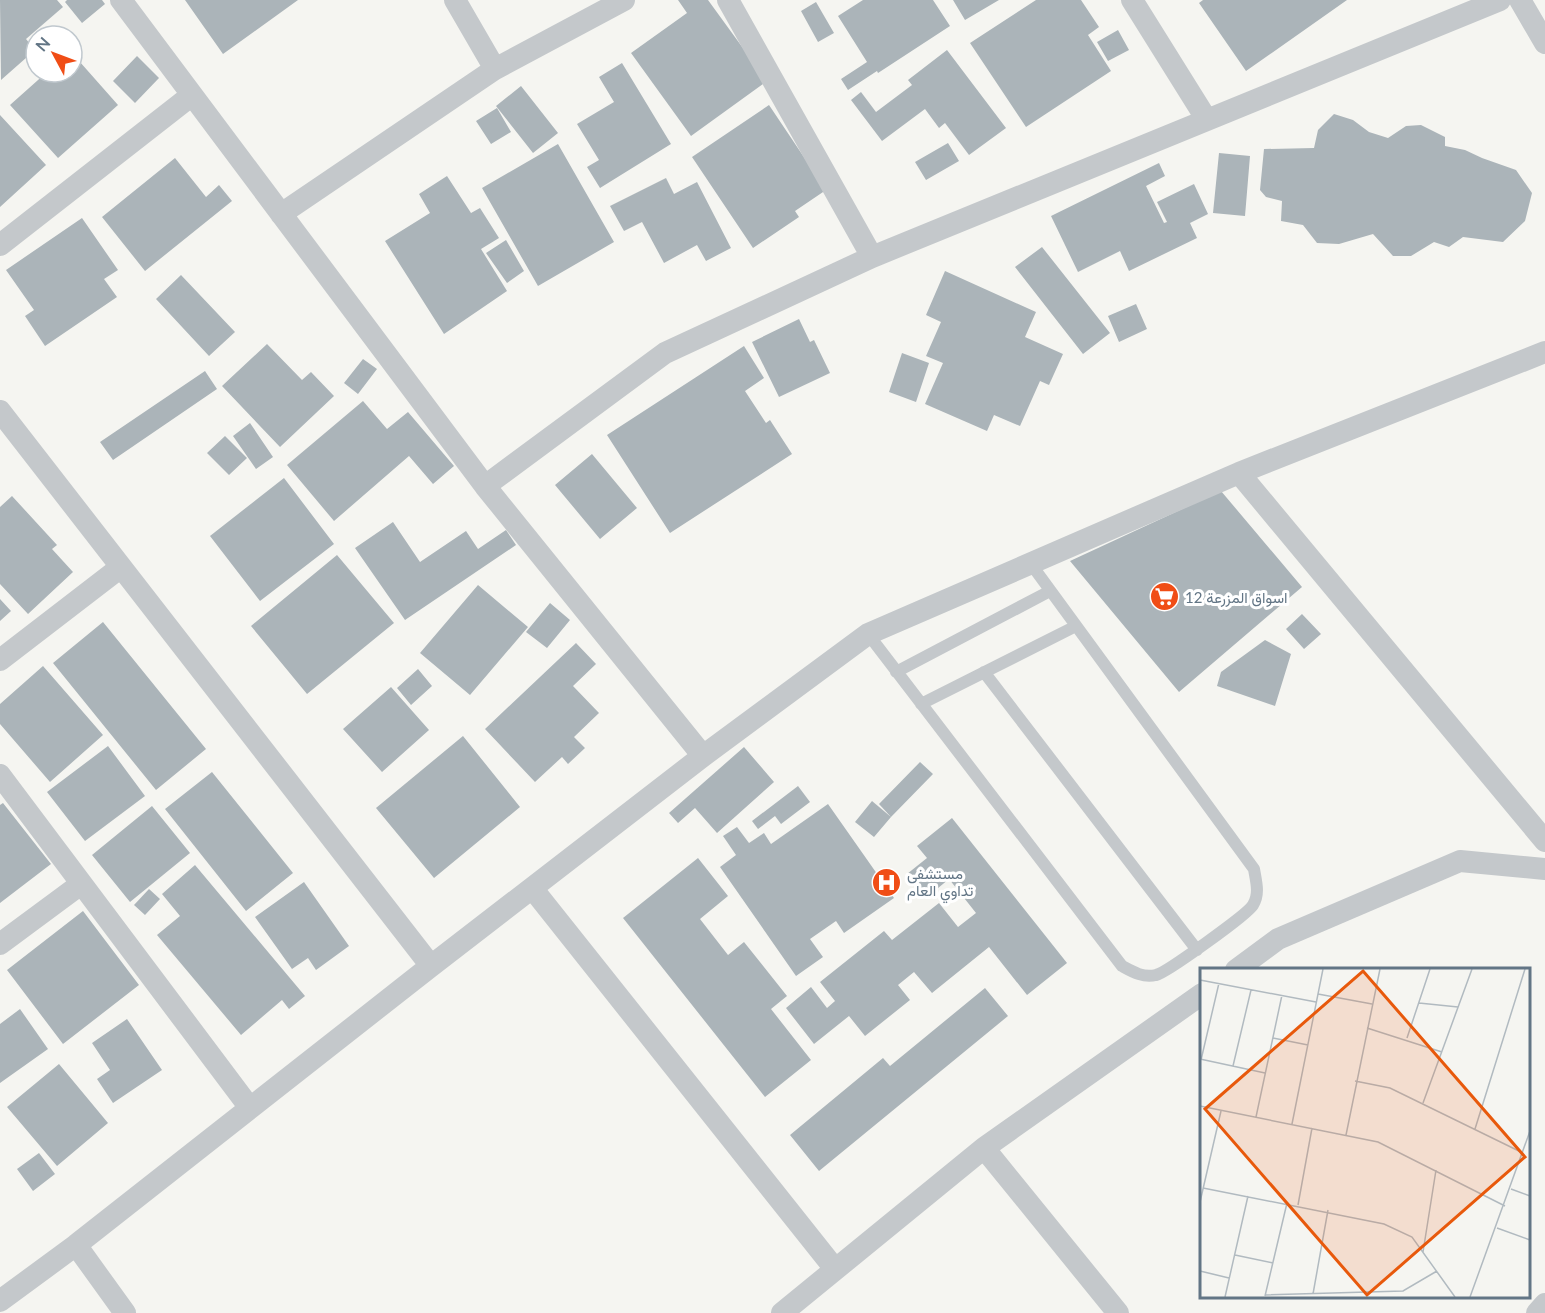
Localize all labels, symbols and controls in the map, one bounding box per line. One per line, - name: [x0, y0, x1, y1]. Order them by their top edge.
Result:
- north arrow: [24, 24, 84, 84]
- text: N: [31, 33, 54, 55]
- supermarket icon: اسواق المزرعة 12: [1148, 581, 1180, 613]
- place label: اسواق المزرعة 12: [1185, 588, 1287, 607]
- place label: مستشفى تداوي العام: [907, 864, 974, 904]
- hospital icon: مستشفى تداوي العام: [870, 866, 902, 898]
- inset map: [1200, 968, 1530, 1298]

